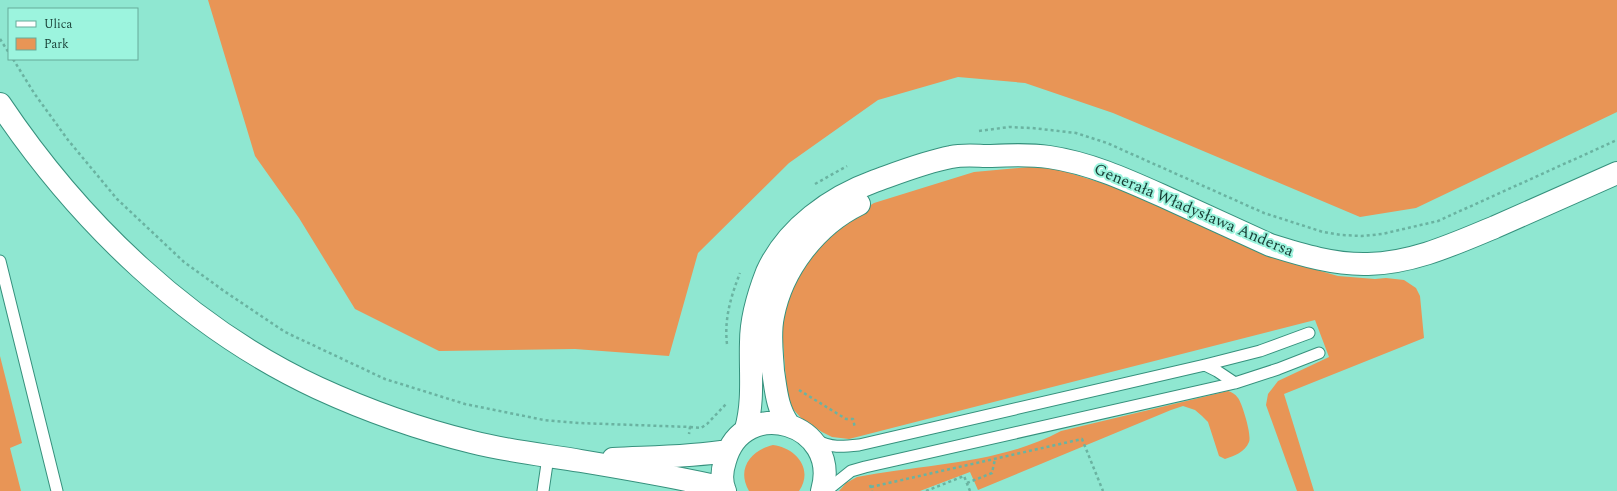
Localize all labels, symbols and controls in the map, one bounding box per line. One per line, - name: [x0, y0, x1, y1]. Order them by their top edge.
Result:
- legend: [8, 8, 138, 60]
- text: Ulica: [44, 15, 73, 34]
- text: Park: [44, 35, 69, 54]
- street label: Generała Władysława Andersa: [1090, 157, 1298, 263]

